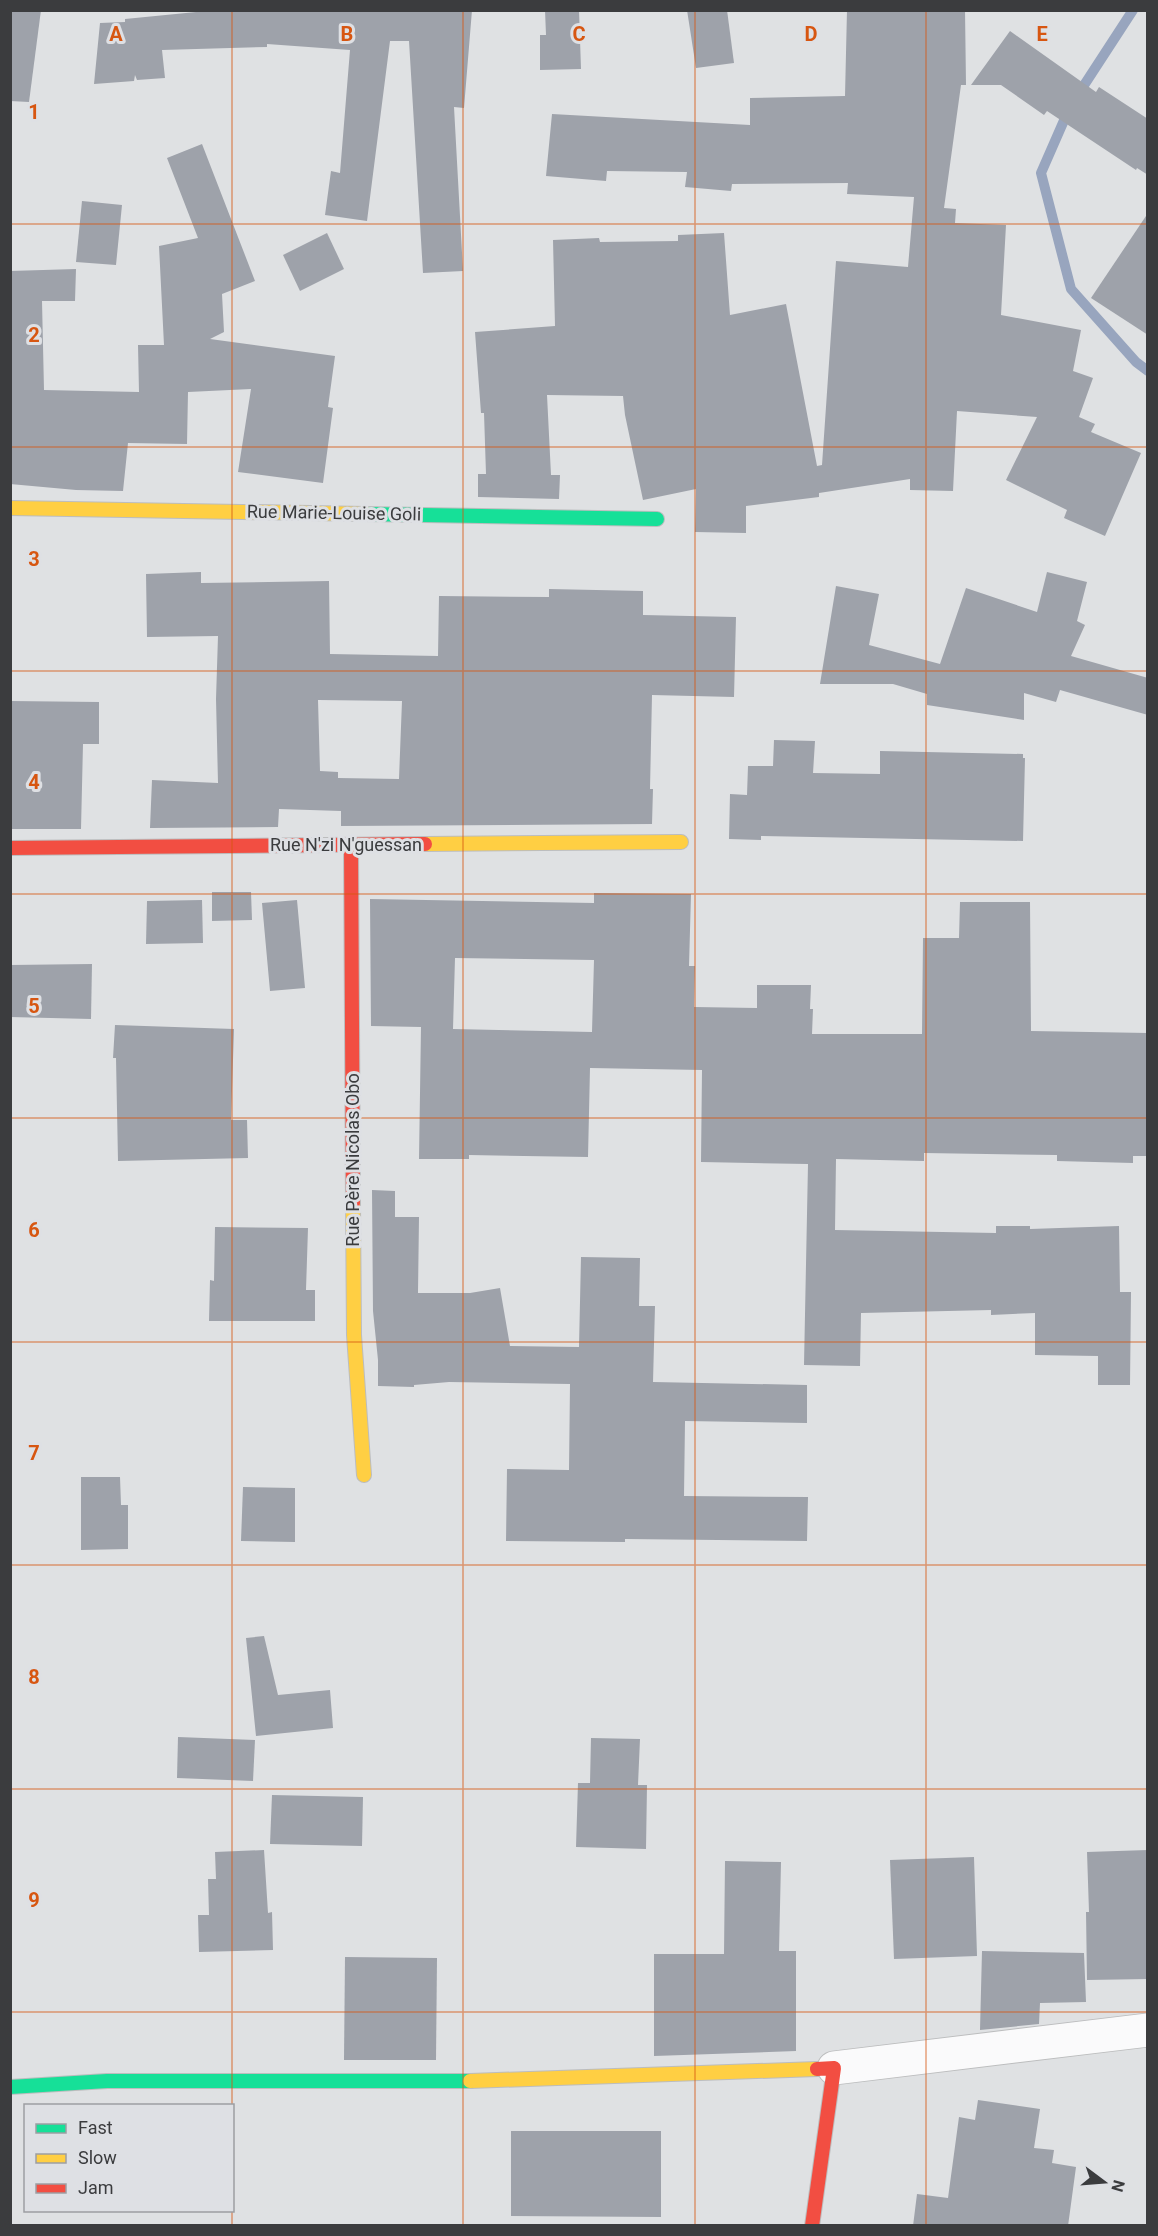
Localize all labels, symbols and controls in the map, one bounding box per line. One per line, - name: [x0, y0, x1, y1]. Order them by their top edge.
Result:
- text: A: [109, 22, 123, 46]
- text: B: [341, 22, 353, 46]
- text: C: [572, 22, 586, 46]
- text: D: [805, 22, 818, 46]
- text: E: [1036, 22, 1048, 46]
- text: 1: [28, 100, 40, 124]
- text: 2: [28, 323, 40, 347]
- street label: Rue Marie-Louise Goli: [247, 500, 421, 525]
- text: 3: [28, 547, 40, 571]
- text: 4: [28, 770, 40, 794]
- street label: Rue N'zi N'guessan: [270, 834, 422, 855]
- text: 5: [28, 994, 40, 1018]
- street label: Rue Père Nicolas Obo: [342, 1073, 363, 1247]
- text: 6: [28, 1218, 40, 1242]
- text: 7: [28, 1441, 40, 1465]
- text: 8: [28, 1665, 40, 1689]
- text: 9: [28, 1888, 40, 1912]
- legend: [24, 2104, 234, 2212]
- text: Fast: [78, 2117, 113, 2138]
- text: Slow: [78, 2147, 117, 2168]
- north arrow: [1074, 2152, 1134, 2212]
- text: Jam: [78, 2177, 114, 2198]
- text: N: [1107, 2178, 1129, 2194]

